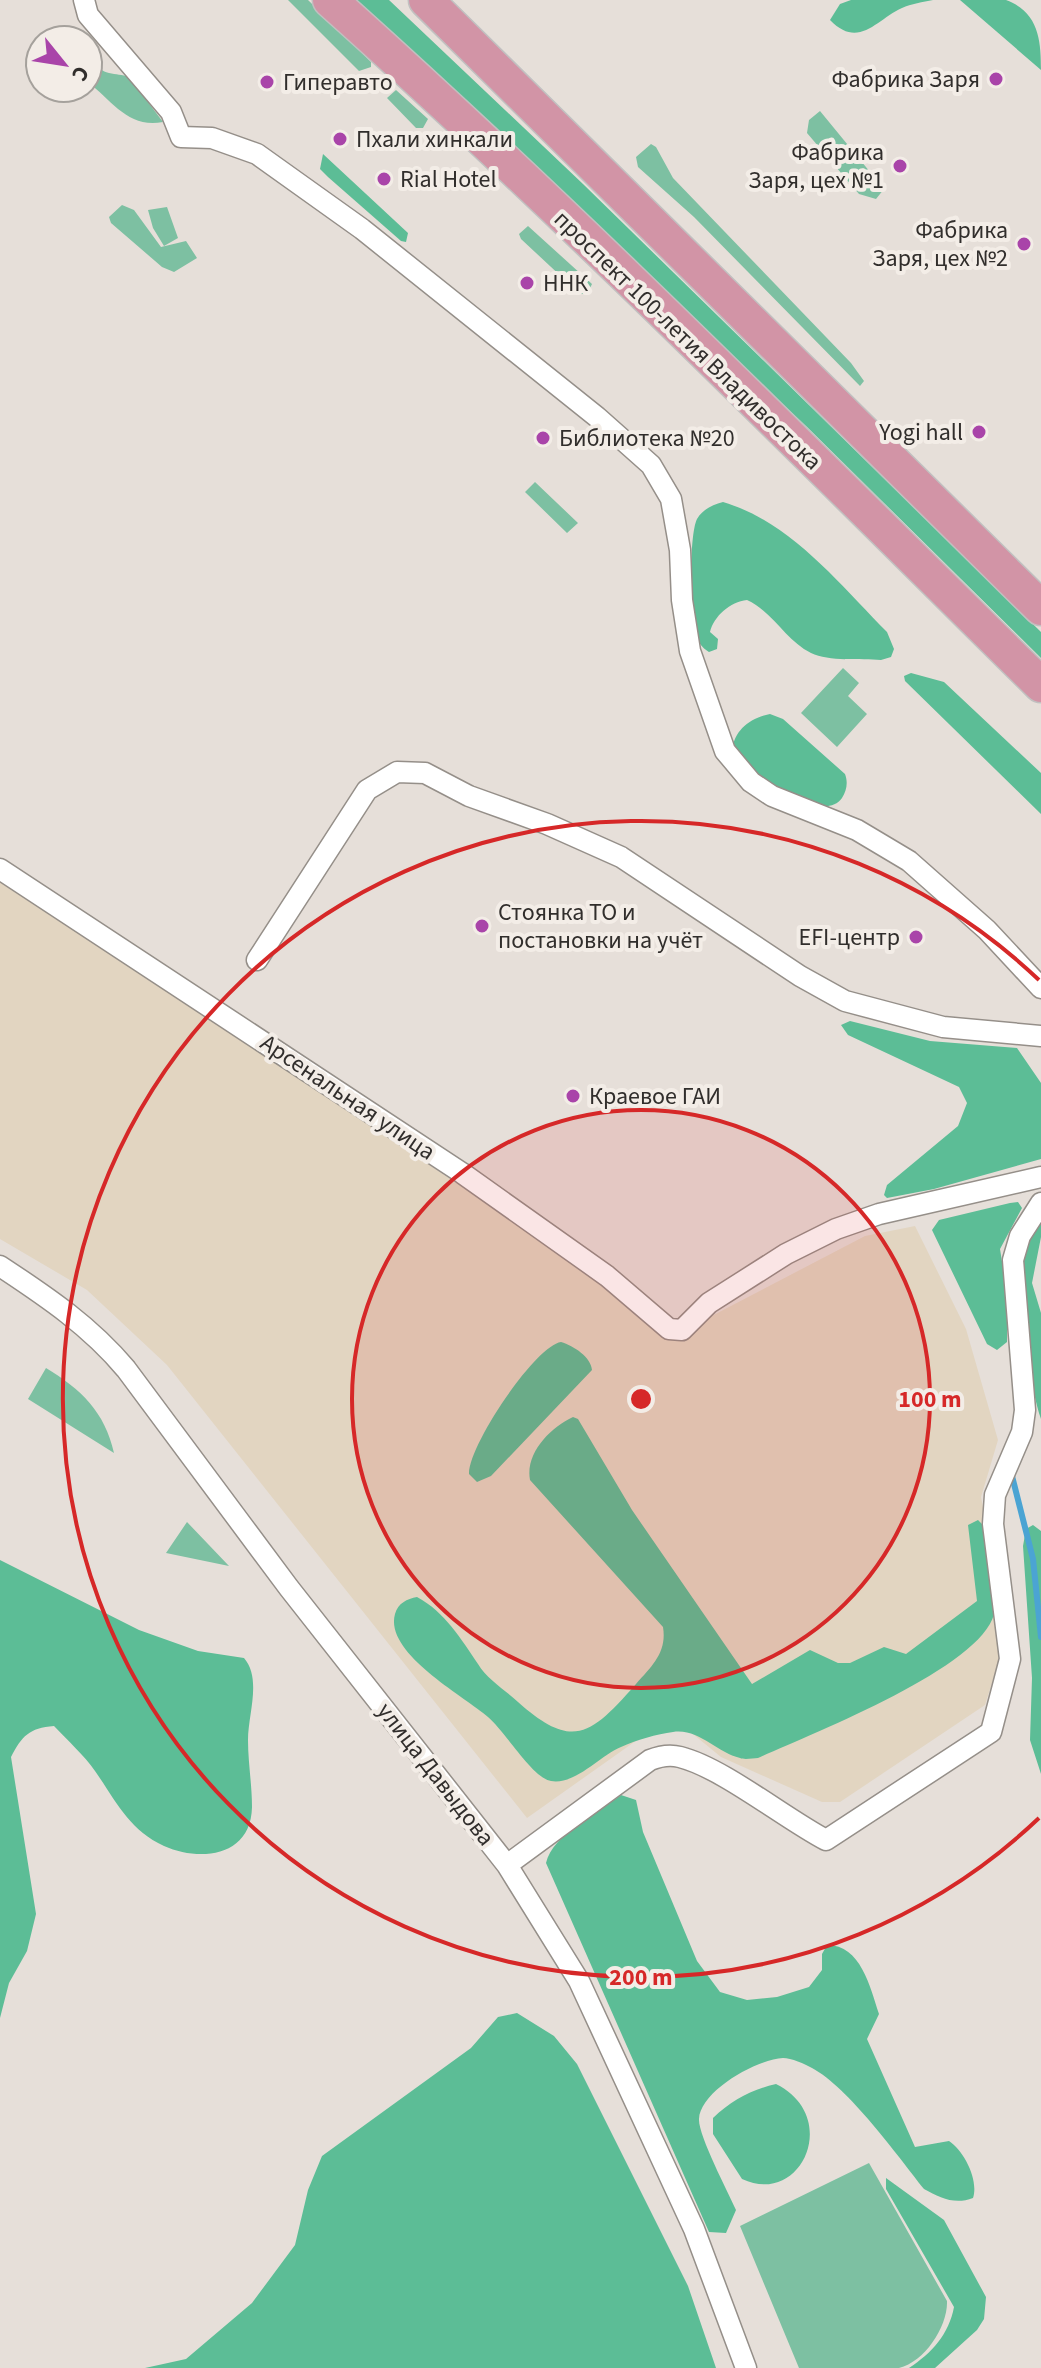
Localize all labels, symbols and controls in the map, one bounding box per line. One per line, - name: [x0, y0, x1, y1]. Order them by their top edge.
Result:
- north arrow: [24, 24, 104, 104]
- text: С: [63, 60, 98, 87]
- place label: Фабрика Заря: [831, 62, 980, 97]
- place label: Гиперавто: [283, 65, 393, 100]
- marker: Фабрика Заря: [987, 70, 1005, 88]
- marker: Гиперавто: [258, 73, 276, 91]
- place label: Пхали хинкали: [356, 122, 513, 157]
- marker: Пхали хинкали: [331, 130, 349, 148]
- place label: Фабрика Заря, цех №1: [748, 135, 884, 198]
- marker: Фабрика Заря, цех №1: [891, 157, 909, 175]
- place label: Rial Hotel: [400, 162, 497, 197]
- marker: Rial Hotel: [375, 170, 393, 188]
- street label: проспект 100-летия Владивостока: [546, 202, 830, 478]
- place label: Фабрика Заря, цех №2: [872, 213, 1008, 276]
- marker: Фабрика Заря, цех №2: [1015, 235, 1033, 253]
- place label: ННК: [543, 266, 588, 301]
- marker: ННК: [518, 274, 536, 292]
- place label: Yogi hall: [878, 415, 963, 450]
- place label: Библиотека №20: [559, 421, 735, 456]
- marker: Yogi hall: [970, 423, 988, 441]
- marker: Библиотека №20: [534, 429, 552, 447]
- place label: Стоянка ТО и постановки на учёт: [498, 895, 703, 958]
- marker: Стоянка ТО и постановки на учёт: [473, 917, 491, 935]
- place label: EFI-центр: [799, 920, 900, 955]
- marker: EFI-центр: [907, 928, 925, 946]
- street label: Арсенальная улица: [253, 1026, 442, 1169]
- place label: Краевое ГАИ: [589, 1079, 721, 1114]
- marker: Краевое ГАИ: [564, 1087, 582, 1105]
- text: 100 m: [898, 1382, 962, 1417]
- centre of rings: [627, 1385, 655, 1413]
- street label: улица Давыдова: [368, 1695, 503, 1854]
- text: 200 m: [609, 1960, 673, 1995]

